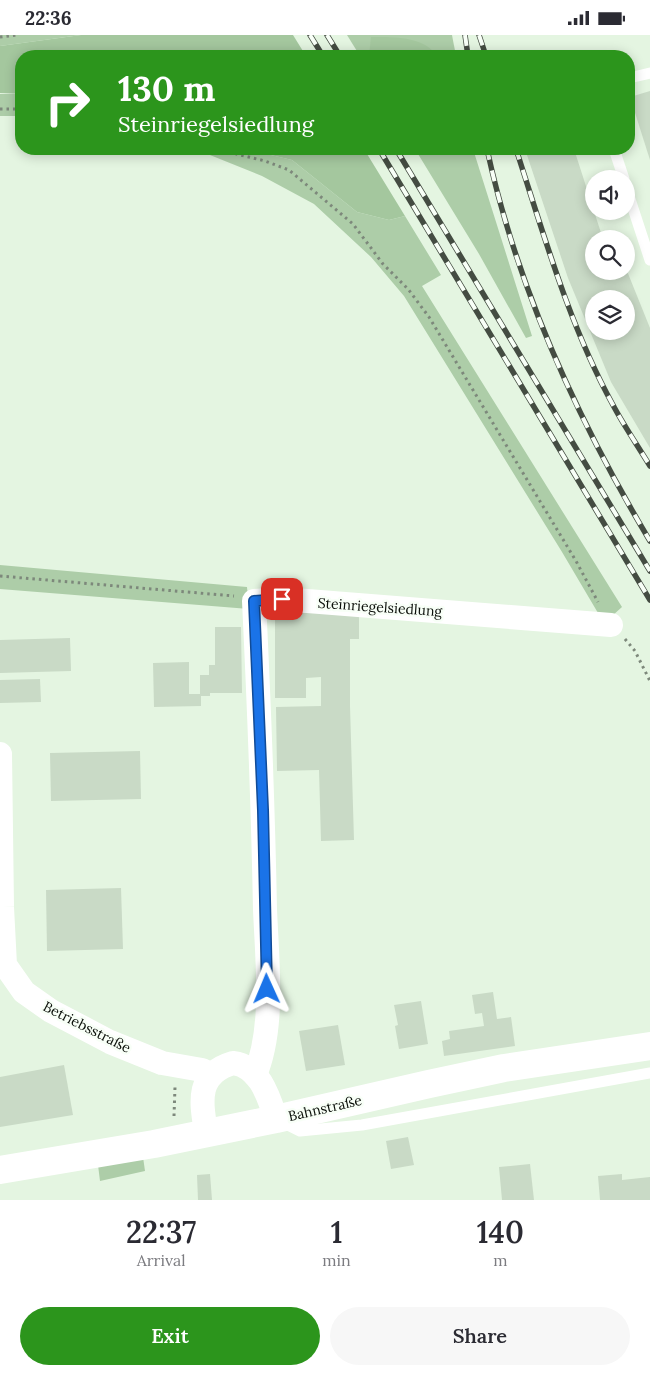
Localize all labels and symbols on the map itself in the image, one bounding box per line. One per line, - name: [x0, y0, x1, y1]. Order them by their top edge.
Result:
- pin: [261, 578, 303, 620]
- street label: Steinriegelsiedlung: [317, 594, 443, 620]
- position arrow: [240, 962, 292, 1014]
- street label: Betriebsstraße: [40, 997, 134, 1057]
- street label: Bahnstraße: [286, 1091, 364, 1125]

